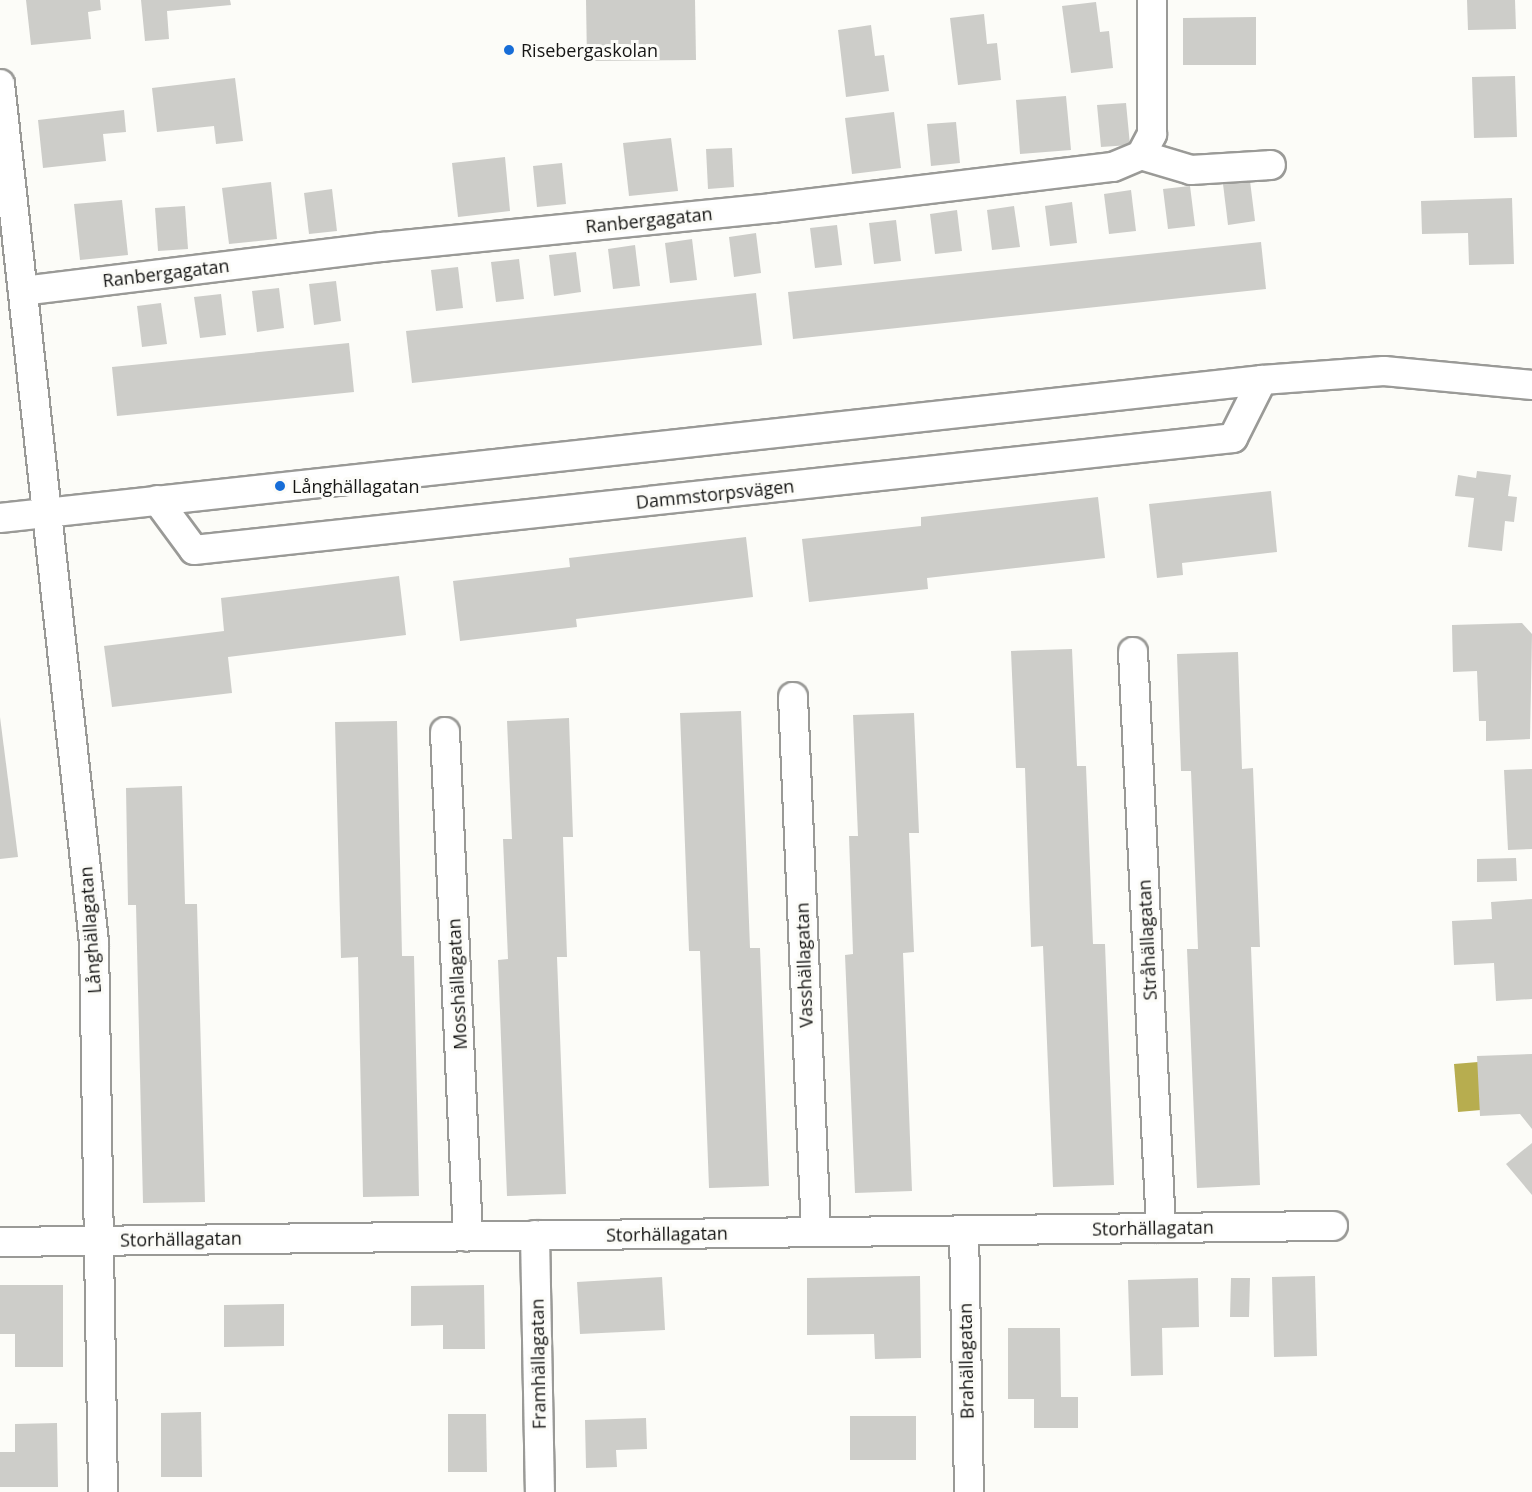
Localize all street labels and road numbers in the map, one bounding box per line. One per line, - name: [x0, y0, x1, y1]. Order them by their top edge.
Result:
- street label: Ranbergagatan: [584, 203, 714, 237]
- street label: Ranbergagatan: [101, 255, 231, 291]
- street label: Dammstorpsvägen: [635, 475, 795, 513]
- street label: Långhällagatan: [75, 866, 105, 994]
- street label: Stråhällagatan: [1133, 879, 1161, 1001]
- street label: Vasshällagatan: [791, 902, 817, 1028]
- street label: Mosshällagatan: [443, 918, 471, 1050]
- street label: Storhällagatan: [1092, 1216, 1214, 1240]
- street label: Storhällagatan: [606, 1222, 728, 1246]
- street label: Storhällagatan: [120, 1227, 242, 1251]
- street label: Framhällagatan: [526, 1298, 550, 1430]
- street label: Brahällagatan: [954, 1303, 978, 1419]

